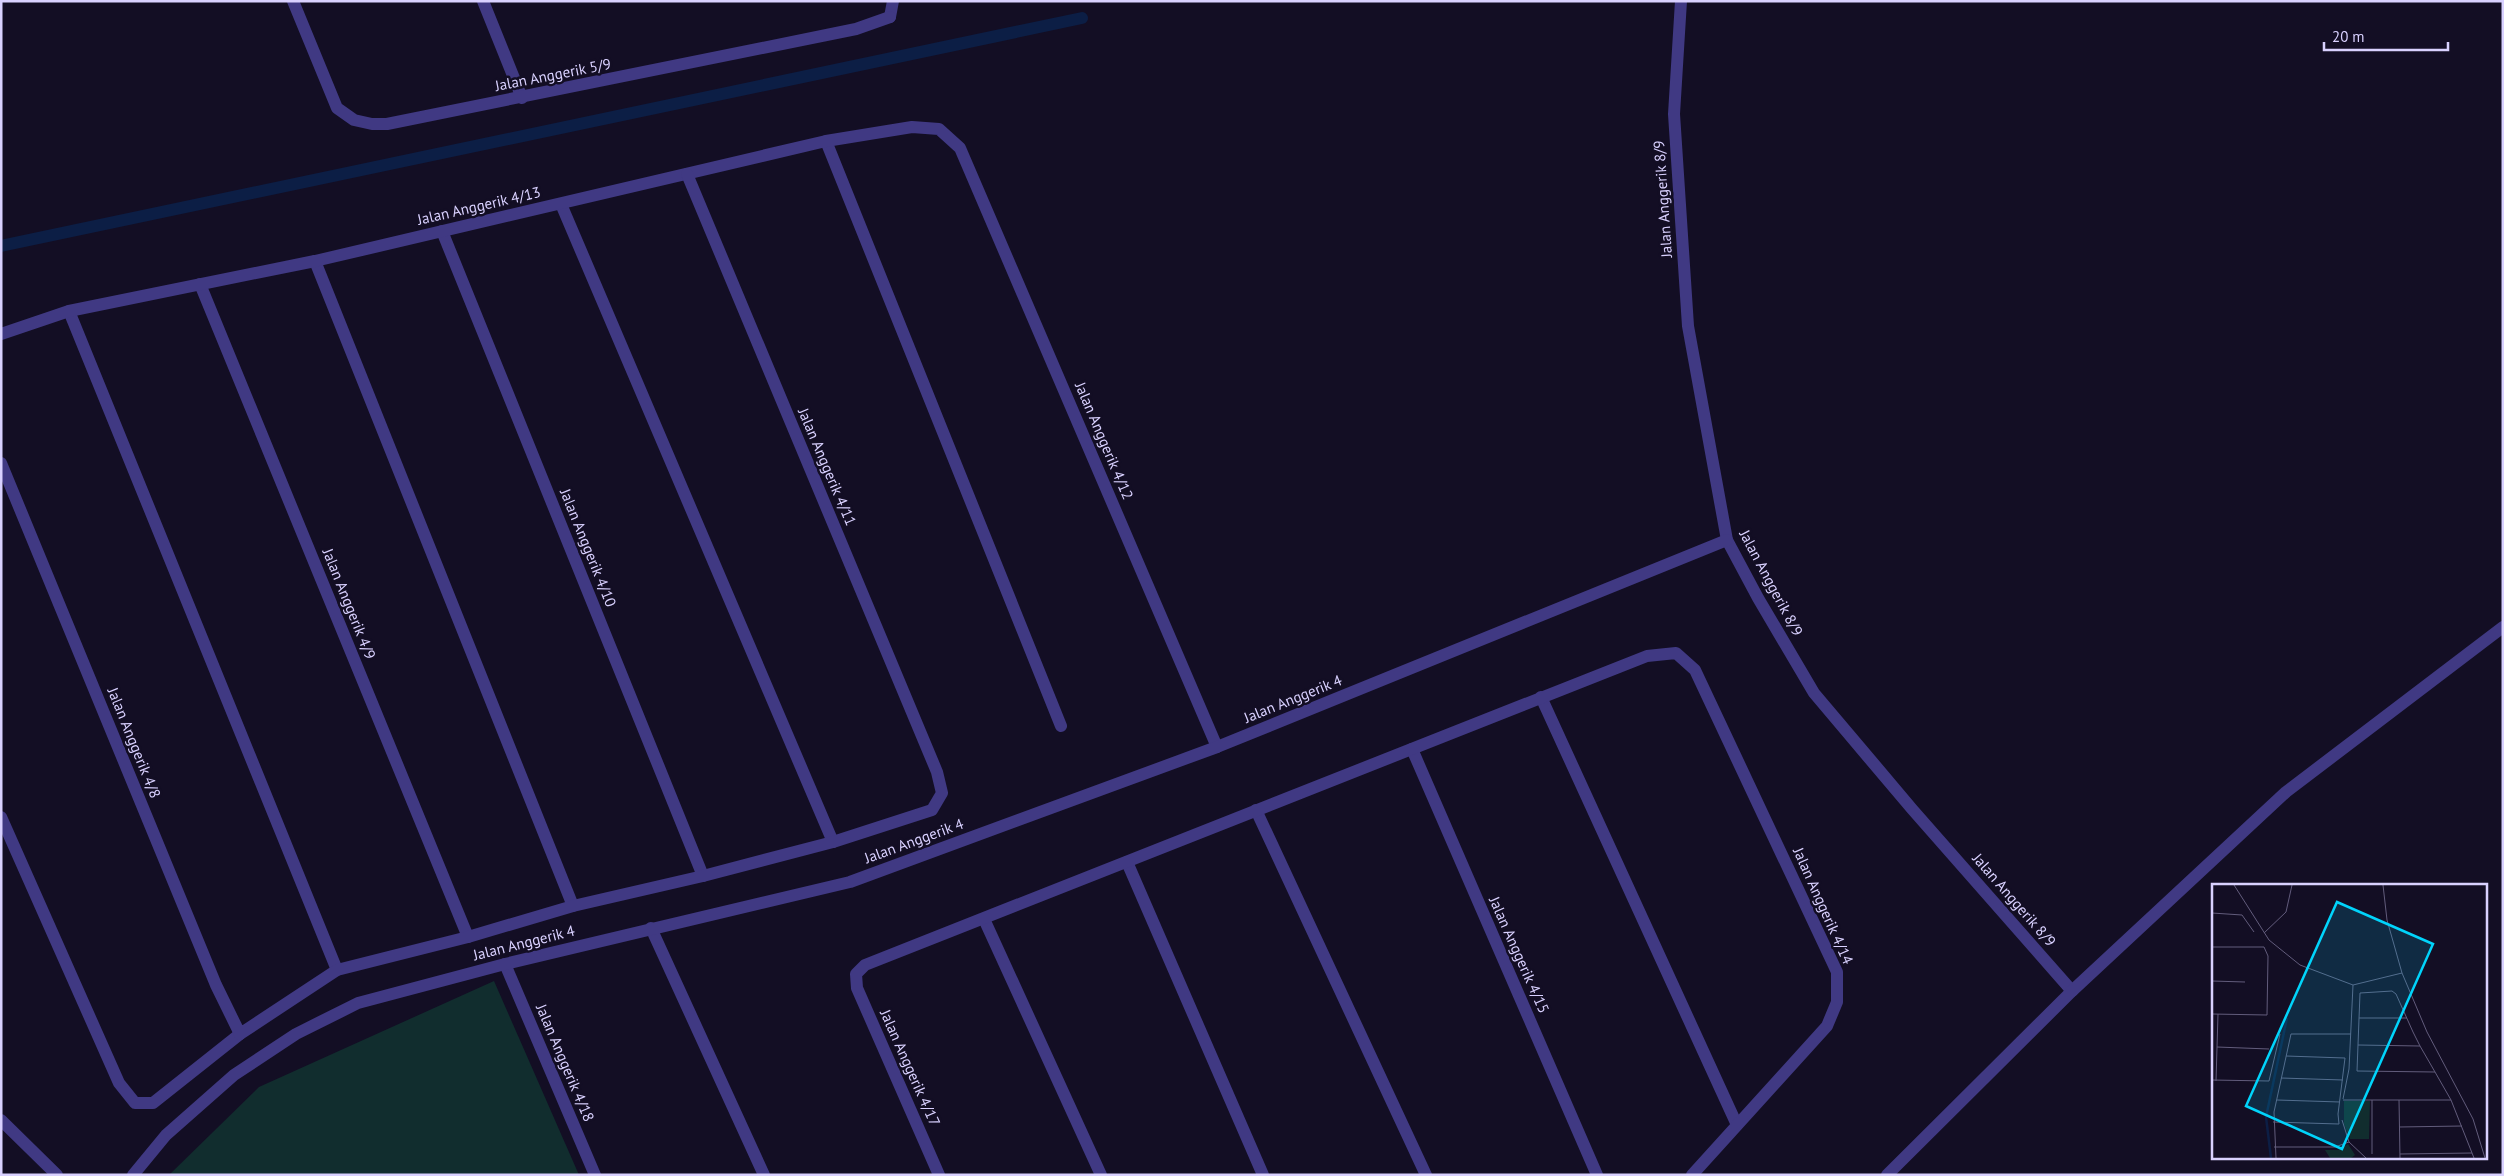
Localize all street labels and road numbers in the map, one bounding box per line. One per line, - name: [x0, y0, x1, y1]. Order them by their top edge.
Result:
- street label: Jalan Anggerik 5/9: [492, 54, 612, 95]
- street label: Jalan Anggerik 8/9: [1649, 140, 1676, 259]
- street label: Jalan Anggerik 4/13: [415, 182, 542, 229]
- street label: Jalan Anggerik 4/12: [1071, 378, 1138, 502]
- street label: Jalan Anggerik 4/11: [794, 404, 861, 528]
- street label: Jalan Anggerik 4/10: [556, 485, 621, 610]
- street label: Jalan Anggerik 8/9: [1735, 526, 1807, 639]
- street label: Jalan Anggerik 4/9: [318, 545, 380, 662]
- street label: Jalan Anggerik 4: [1240, 670, 1345, 727]
- street label: Jalan Anggerik 4/8: [103, 684, 165, 801]
- street label: Jalan Anggerik 4: [861, 814, 966, 868]
- street label: Jalan Anggerik 4/14: [1789, 844, 1858, 967]
- street label: Jalan Anggerik 8/9: [1968, 848, 2060, 950]
- street label: Jalan Anggerik 4/15: [1485, 893, 1554, 1016]
- street label: Jalan Anggerik 4: [470, 921, 577, 965]
- street label: Jalan Anggerik 4/18: [532, 1000, 599, 1124]
- street label: Jalan Anggerik 4/17: [876, 1006, 945, 1129]

